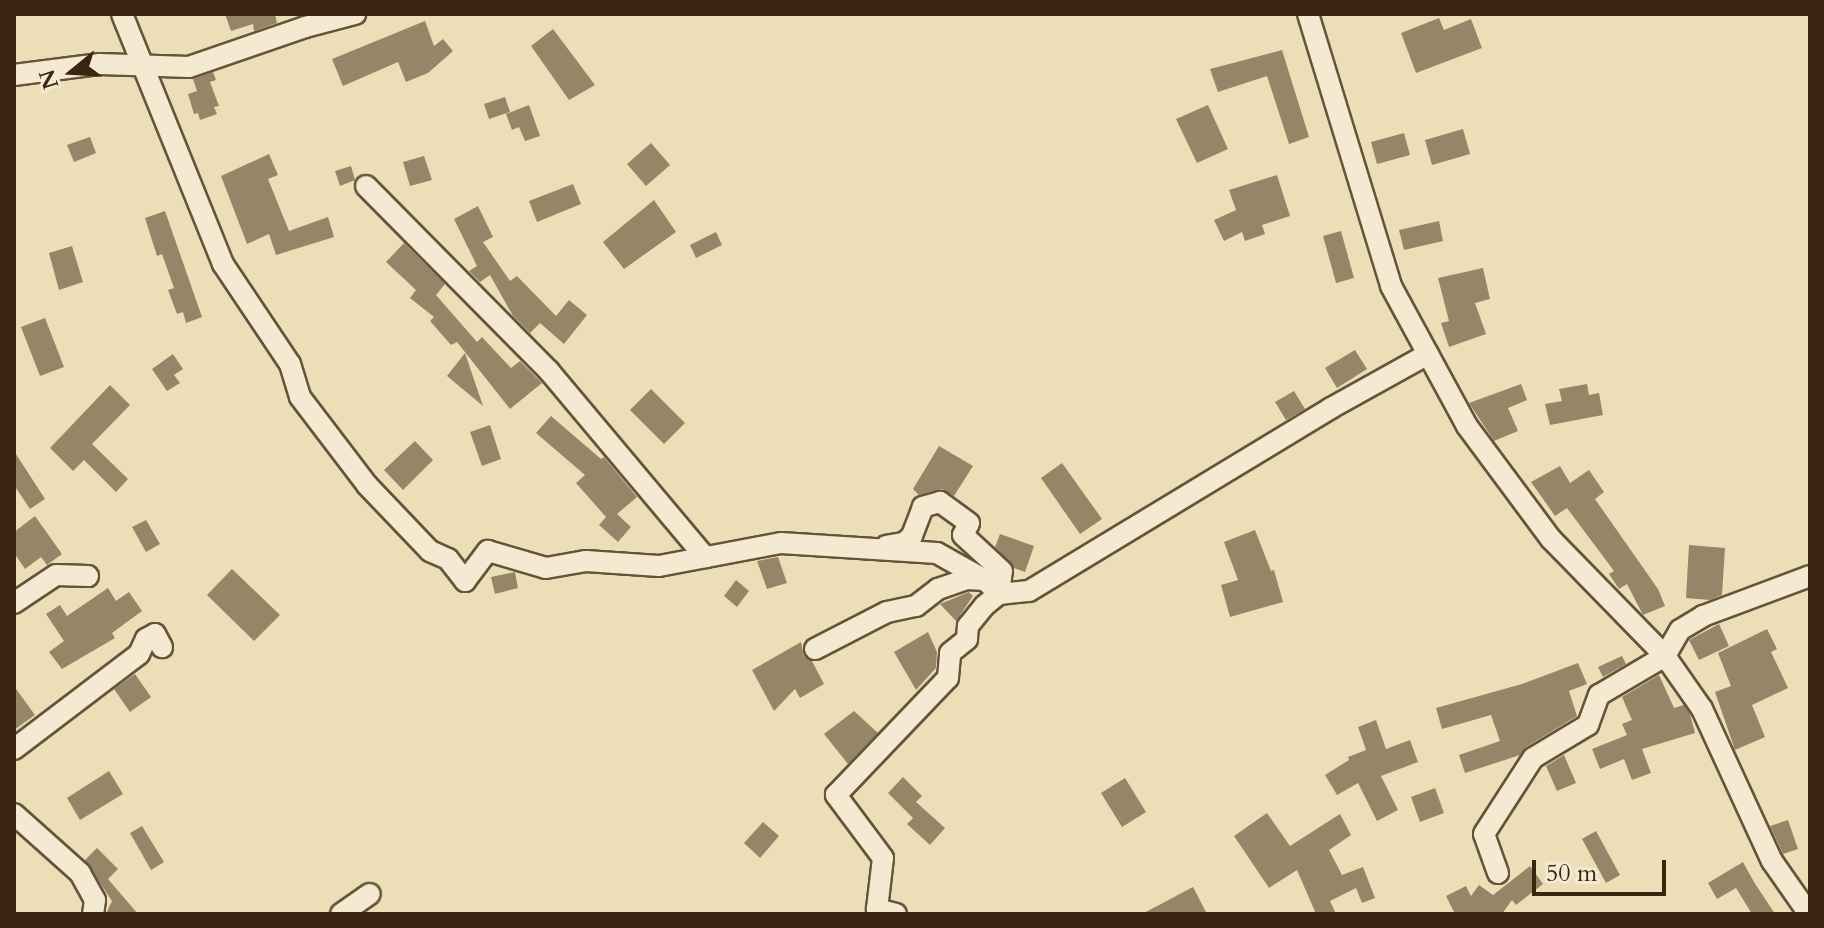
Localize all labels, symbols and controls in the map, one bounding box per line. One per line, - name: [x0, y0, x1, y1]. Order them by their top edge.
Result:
- north arrow: [32, 32, 112, 112]
- text: N: [32, 66, 66, 93]
- scale bar: [1536, 844, 1670, 894]
- text: 50 m: [1546, 857, 1597, 890]

